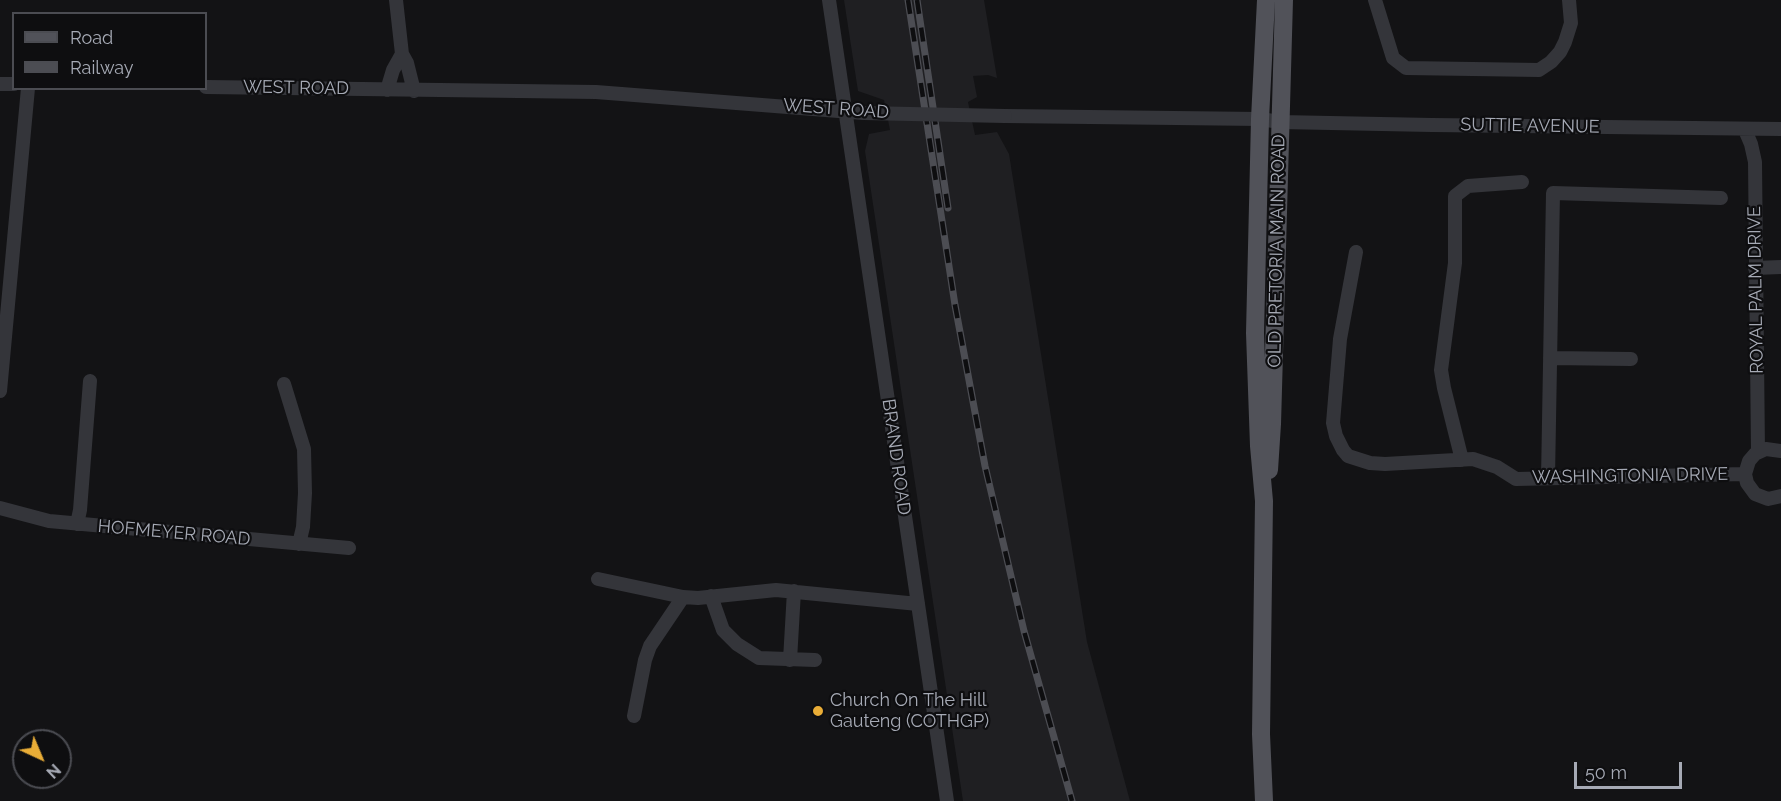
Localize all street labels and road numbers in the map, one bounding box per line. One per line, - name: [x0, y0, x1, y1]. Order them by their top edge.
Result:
- street label: WEST ROAD: [243, 76, 349, 100]
- street label: WEST ROAD: [782, 95, 890, 123]
- street label: SUTTIE AVENUE: [1460, 114, 1600, 138]
- street label: OLD PRETORIA MAIN ROAD: [1264, 134, 1290, 368]
- street label: ROYAL PALM DRIVE: [1744, 206, 1768, 374]
- street label: BRAND ROAD: [877, 398, 915, 516]
- street label: WASHINGTONIA DRIVE: [1532, 463, 1728, 489]
- street label: HOFMEYER ROAD: [97, 516, 251, 550]

